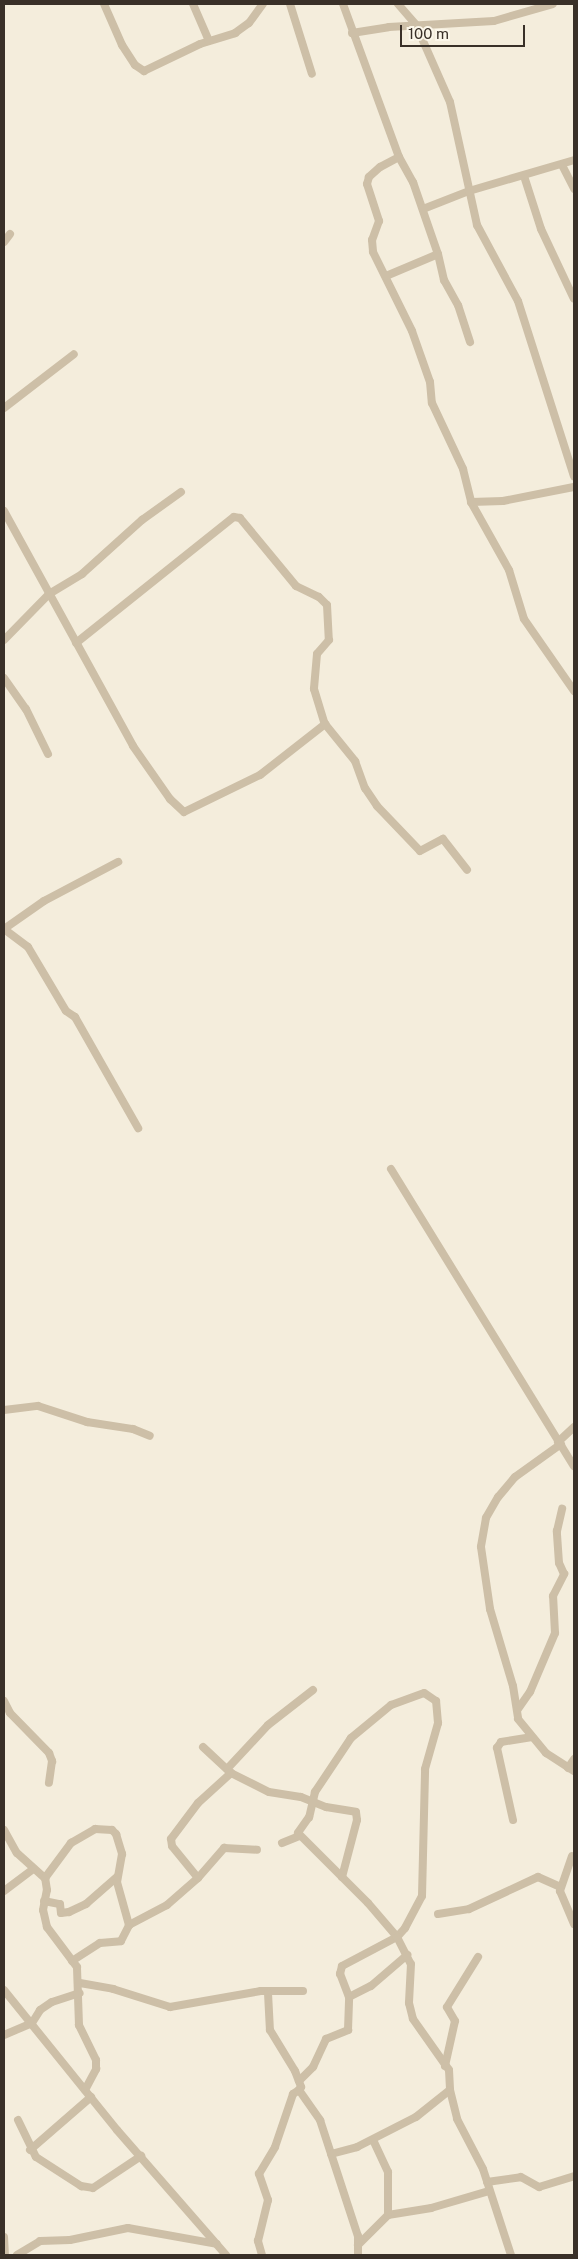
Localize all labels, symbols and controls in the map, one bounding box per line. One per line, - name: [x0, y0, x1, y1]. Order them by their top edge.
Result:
- scale bar: [403, 15, 528, 47]
- text: 100 m: [408, 25, 449, 42]

